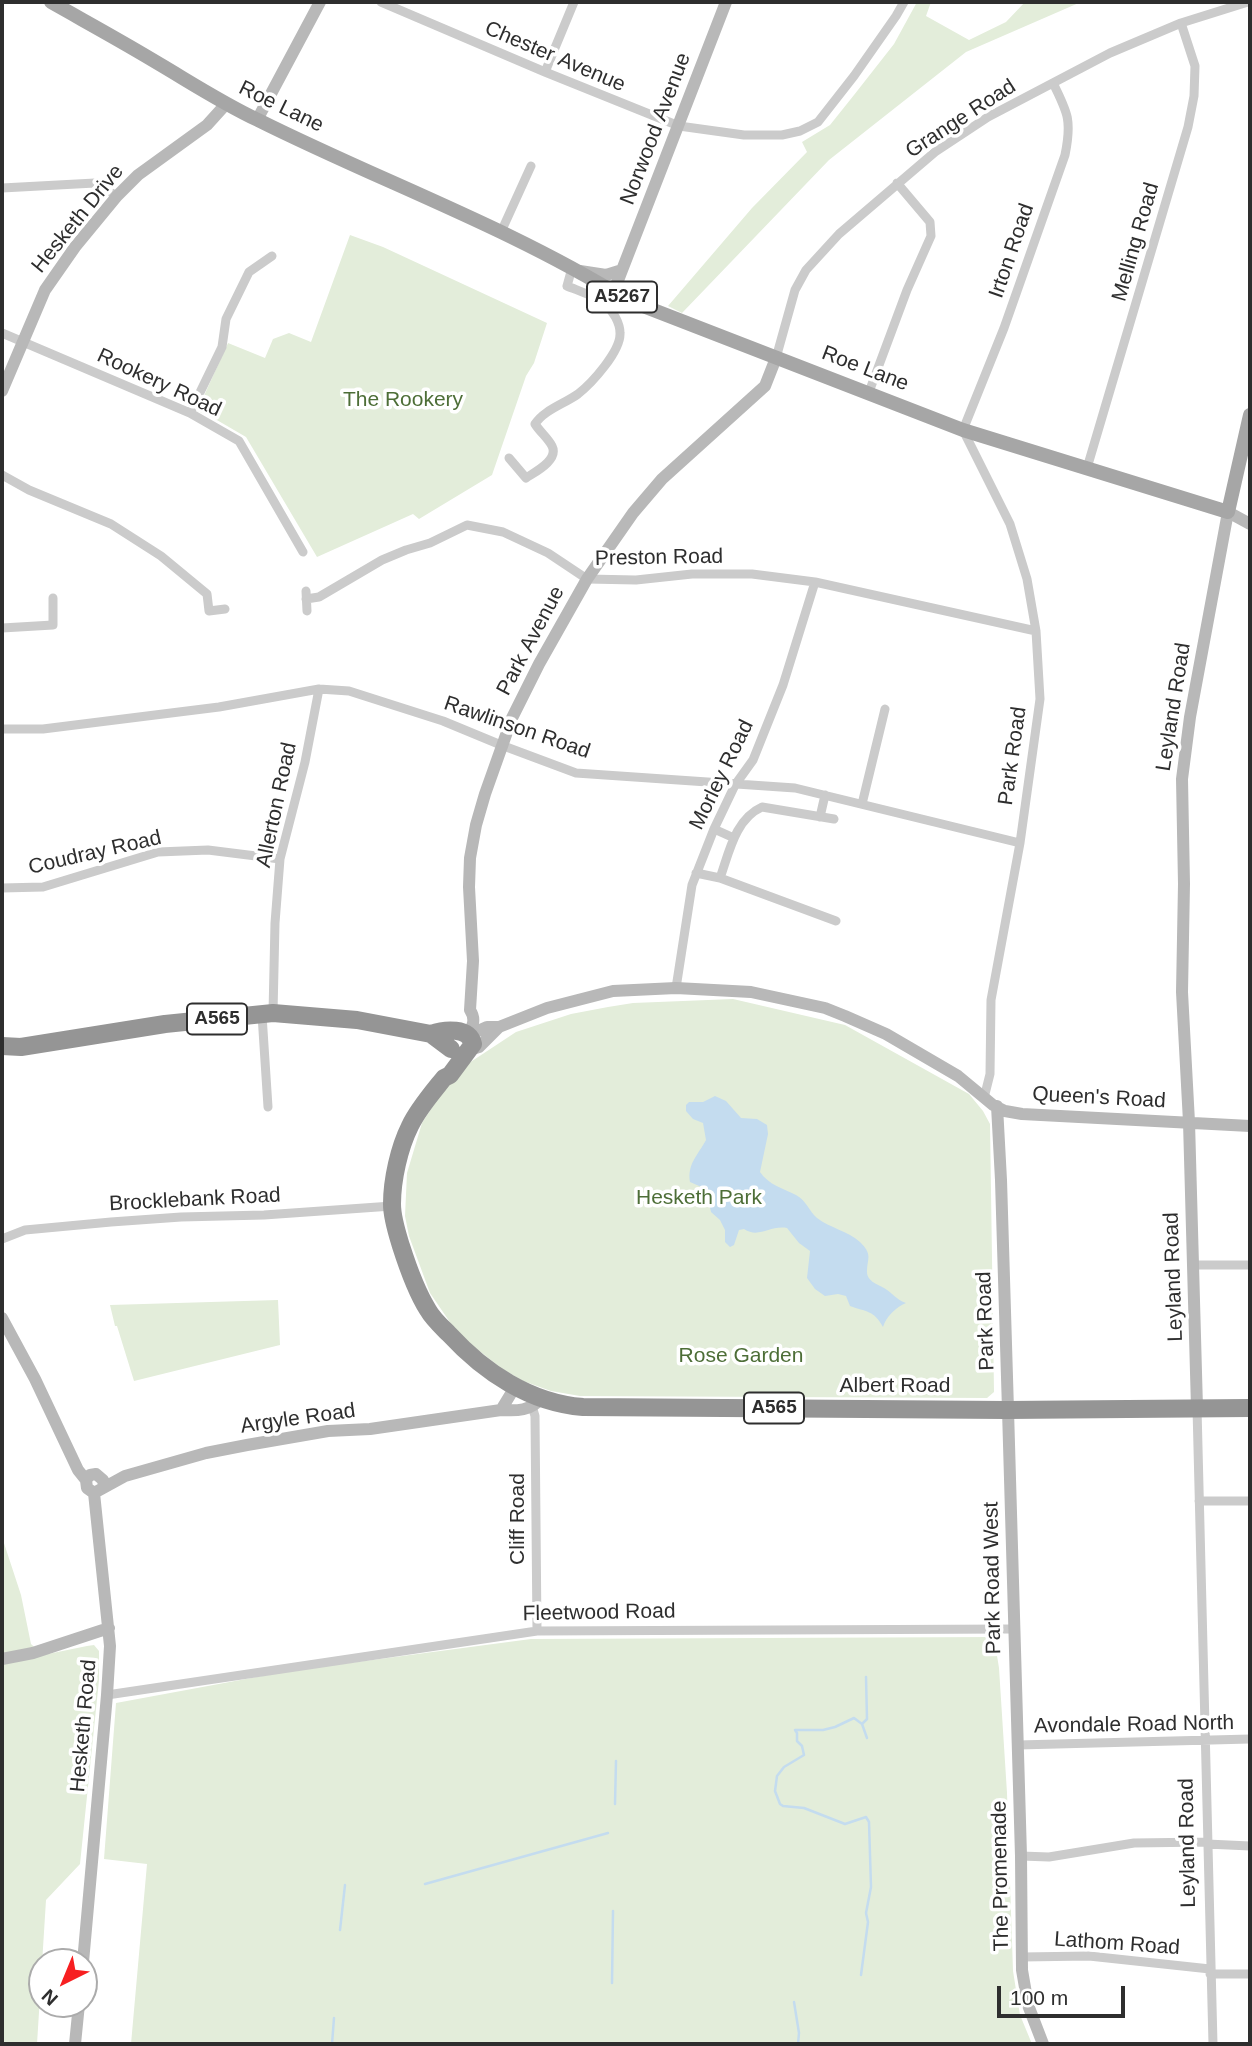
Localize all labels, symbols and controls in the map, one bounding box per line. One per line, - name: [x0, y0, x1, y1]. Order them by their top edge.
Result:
- street label: Chester Avenue: [481, 16, 629, 98]
- street label: Norwood Avenue: [615, 49, 697, 209]
- street label: Grange Road: [901, 74, 1021, 164]
- street label: Roe Lane: [235, 76, 327, 138]
- street label: Hesketh Drive: [27, 160, 129, 278]
- street label: Melling Road: [1107, 180, 1165, 304]
- street label: Irton Road: [984, 201, 1040, 301]
- road number: A5267: [587, 282, 657, 312]
- street label: Roe Lane: [818, 341, 912, 397]
- street label: Rookery Road: [93, 343, 225, 423]
- park label: The Rookery: [343, 387, 463, 413]
- street label: Preston Road: [595, 544, 723, 572]
- street label: Park Avenue: [492, 582, 570, 700]
- street label: Leyland Road: [1151, 641, 1197, 773]
- street label: Rawlinson Road: [441, 691, 593, 765]
- street label: Park Road: [994, 705, 1032, 807]
- street label: Morley Road: [685, 716, 759, 834]
- street label: Allerton Road: [251, 740, 303, 870]
- street label: Coudray Road: [26, 825, 164, 881]
- road number: A565: [187, 1004, 247, 1035]
- street label: Queen's Road: [1032, 1082, 1166, 1114]
- street label: Brocklebank Road: [109, 1183, 281, 1217]
- park label: Hesketh Park: [636, 1185, 762, 1211]
- street label: Leyland Road: [1159, 1212, 1189, 1342]
- street label: Park Road: [972, 1271, 1000, 1371]
- park label: Rose Garden: [679, 1343, 803, 1369]
- street label: Albert Road: [840, 1373, 950, 1399]
- road number: A565: [744, 1392, 804, 1424]
- street label: Argyle Road: [239, 1398, 357, 1440]
- street label: Cliff Road: [505, 1473, 531, 1565]
- street label: Park Road West: [979, 1502, 1007, 1654]
- street label: Fleetwood Road: [522, 1599, 676, 1627]
- street label: Hesketh Road: [66, 1659, 102, 1793]
- street label: Avondale Road North: [1034, 1711, 1234, 1739]
- street label: Leyland Road: [1174, 1778, 1202, 1908]
- street label: The Promenade: [987, 1800, 1015, 1952]
- street label: Lathom Road: [1053, 1927, 1181, 1961]
- north arrow: [28, 1948, 98, 2018]
- scale bar: [1000, 1972, 1128, 2016]
- text: N: [38, 1985, 62, 2010]
- text: 100 m: [1010, 1986, 1068, 2009]

